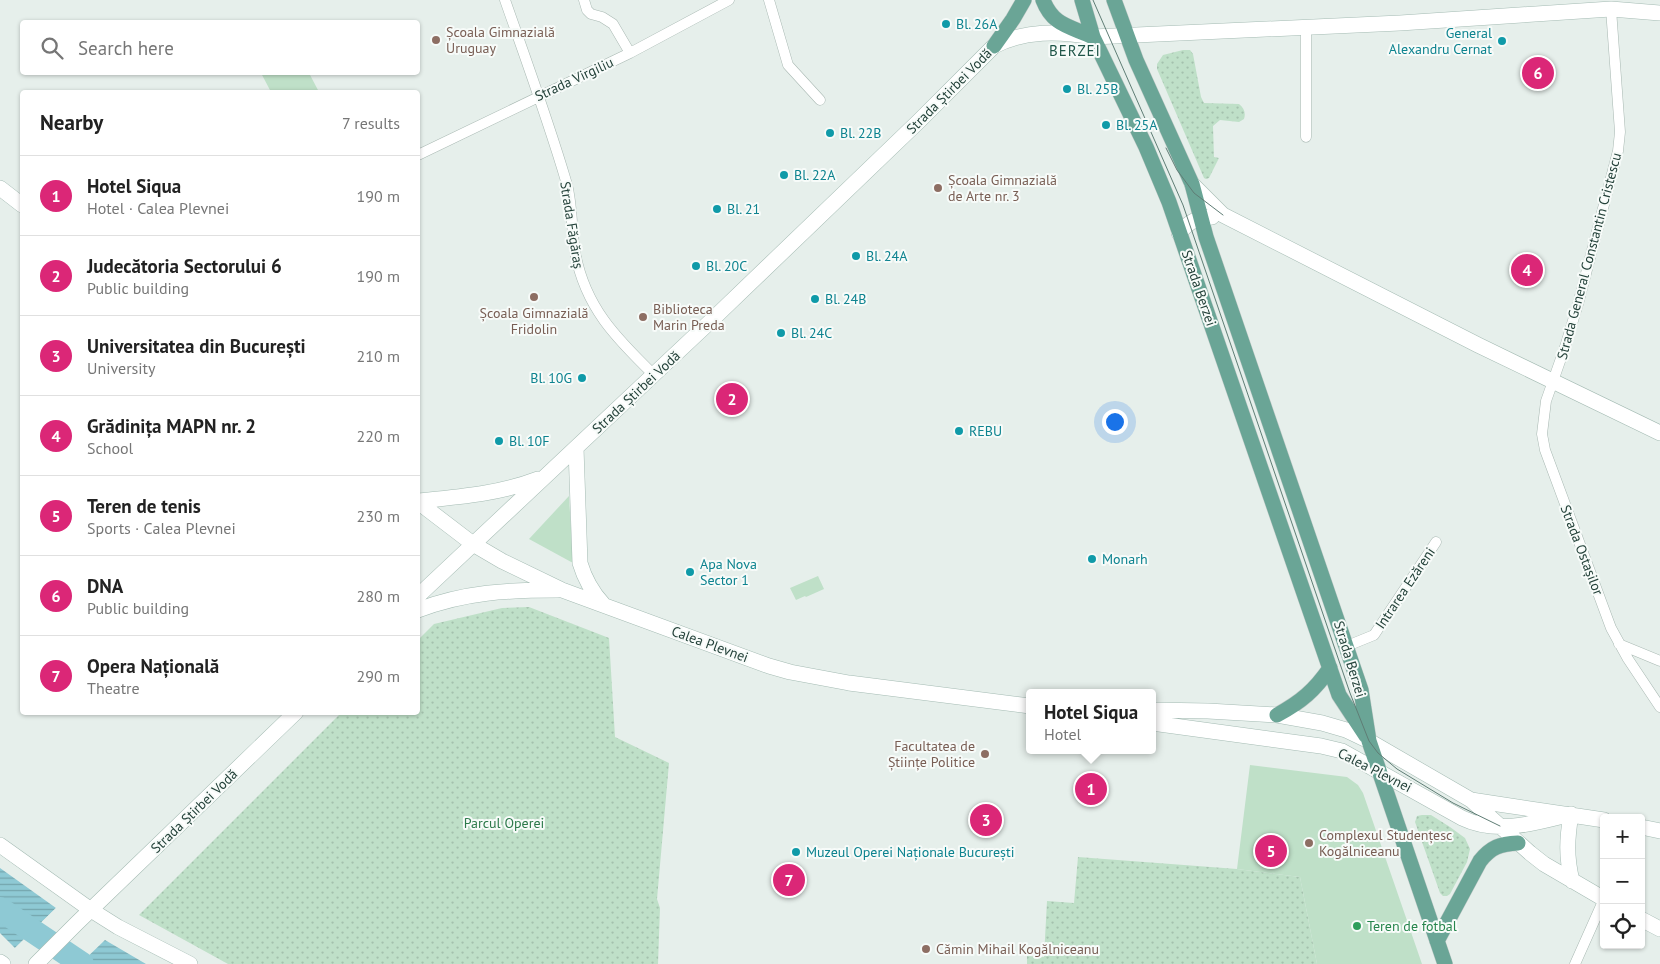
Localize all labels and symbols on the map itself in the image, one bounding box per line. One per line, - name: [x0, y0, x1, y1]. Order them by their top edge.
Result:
- place label: Bl. 26A: [956, 15, 998, 33]
- marker: Bl. 26A: [940, 18, 952, 30]
- place label: Școala Gimnazială Uruguay: [446, 23, 555, 57]
- place label: General Alexandru Cernat: [1389, 24, 1492, 58]
- marker: Școala Gimnazială Uruguay: [430, 34, 442, 46]
- marker: General Alexandru Cernat: [1496, 35, 1508, 47]
- district label: BERZEI: [1049, 41, 1101, 60]
- street label: Strada Știrbei Vodă: [902, 44, 996, 138]
- street label: Strada Virgiliu: [532, 53, 616, 105]
- pin: 6: [1522, 54, 1554, 92]
- place label: Bl. 25B: [1077, 80, 1118, 98]
- marker: Bl. 25B: [1061, 83, 1073, 95]
- place label: Bl. 25A: [1116, 116, 1158, 134]
- marker: Bl. 25A: [1100, 119, 1112, 131]
- place label: Bl. 22B: [840, 124, 881, 142]
- marker: Bl. 22B: [824, 127, 836, 139]
- street label: Strada General Constantin Cristescu: [1553, 151, 1625, 361]
- place label: Bl. 22A: [794, 166, 836, 184]
- marker: Bl. 22A: [778, 169, 790, 181]
- place label: Școala Gimnazială de Arte nr. 3: [948, 171, 1057, 205]
- street label: Strada Făgăraș: [556, 180, 588, 270]
- marker: Școala Gimnazială de Arte nr. 3: [932, 182, 944, 194]
- place label: Bl. 21: [727, 200, 760, 218]
- marker: Bl. 21: [711, 203, 723, 215]
- place label: Bl. 24A: [866, 247, 908, 265]
- street label: Strada Berzei: [1178, 248, 1220, 328]
- marker: Bl. 24A: [850, 250, 862, 262]
- pin: 4: [1511, 251, 1543, 289]
- place label: Bl. 20C: [706, 257, 747, 275]
- marker: Bl. 20C: [690, 260, 702, 272]
- place label: Bl. 24B: [825, 290, 866, 308]
- marker: Școala Gimnazială Fridolin: [528, 291, 540, 303]
- marker: Bl. 24B: [809, 293, 821, 305]
- place label: Biblioteca Marin Preda: [653, 300, 725, 334]
- place label: Școala Gimnazială Fridolin: [480, 304, 589, 338]
- marker: Biblioteca Marin Preda: [637, 311, 649, 323]
- place label: Bl. 24C: [791, 324, 832, 342]
- marker: Bl. 24C: [775, 327, 787, 339]
- street label: Strada Știrbei Vodă: [588, 347, 684, 437]
- place label: Bl. 10G: [530, 369, 572, 387]
- marker: Bl. 10G: [576, 372, 588, 384]
- pin: 2: [716, 380, 748, 418]
- your location: [1102, 409, 1128, 435]
- place label: REBU: [969, 422, 1002, 440]
- marker: REBU: [953, 425, 965, 437]
- place label: Bl. 10F: [509, 432, 549, 450]
- marker: Bl. 10F: [493, 435, 505, 447]
- street label: Strada Ostașilor: [1557, 502, 1608, 598]
- street label: Intrarea Ezăreni: [1371, 544, 1439, 632]
- place label: Monarh: [1102, 550, 1148, 568]
- marker: Monarh: [1086, 553, 1098, 565]
- place label: Apa Nova Sector 1: [700, 555, 757, 589]
- marker: Apa Nova Sector 1: [684, 566, 696, 578]
- street label: Strada Berzei: [1330, 619, 1370, 699]
- street label: Calea Plevnei: [669, 622, 751, 666]
- place label: Facultatea de Științe Politice: [888, 737, 975, 771]
- street label: Calea Plevnei: [1335, 744, 1415, 796]
- marker: Facultatea de Științe Politice: [979, 748, 991, 760]
- street label: Strada Știrbei Vodă: [147, 765, 241, 857]
- pin: 1: [1075, 770, 1107, 808]
- pin: 3: [970, 801, 1002, 839]
- park label: Parcul Operei: [464, 814, 544, 832]
- place label: Complexul Studențesc Kogălniceanu: [1319, 826, 1452, 860]
- pin: 5: [1255, 832, 1287, 870]
- marker: Complexul Studențesc Kogălniceanu: [1303, 837, 1315, 849]
- place label: Muzeul Operei Naționale București: [806, 843, 1015, 861]
- marker: Muzeul Operei Naționale București: [790, 846, 802, 858]
- pin: 7: [773, 861, 805, 899]
- place label: Teren de fotbal: [1367, 917, 1457, 935]
- marker: Teren de fotbal: [1351, 920, 1363, 932]
- place label: Cămin Mihail Kogălniceanu: [936, 940, 1099, 958]
- marker: Cămin Mihail Kogălniceanu: [920, 943, 932, 955]

